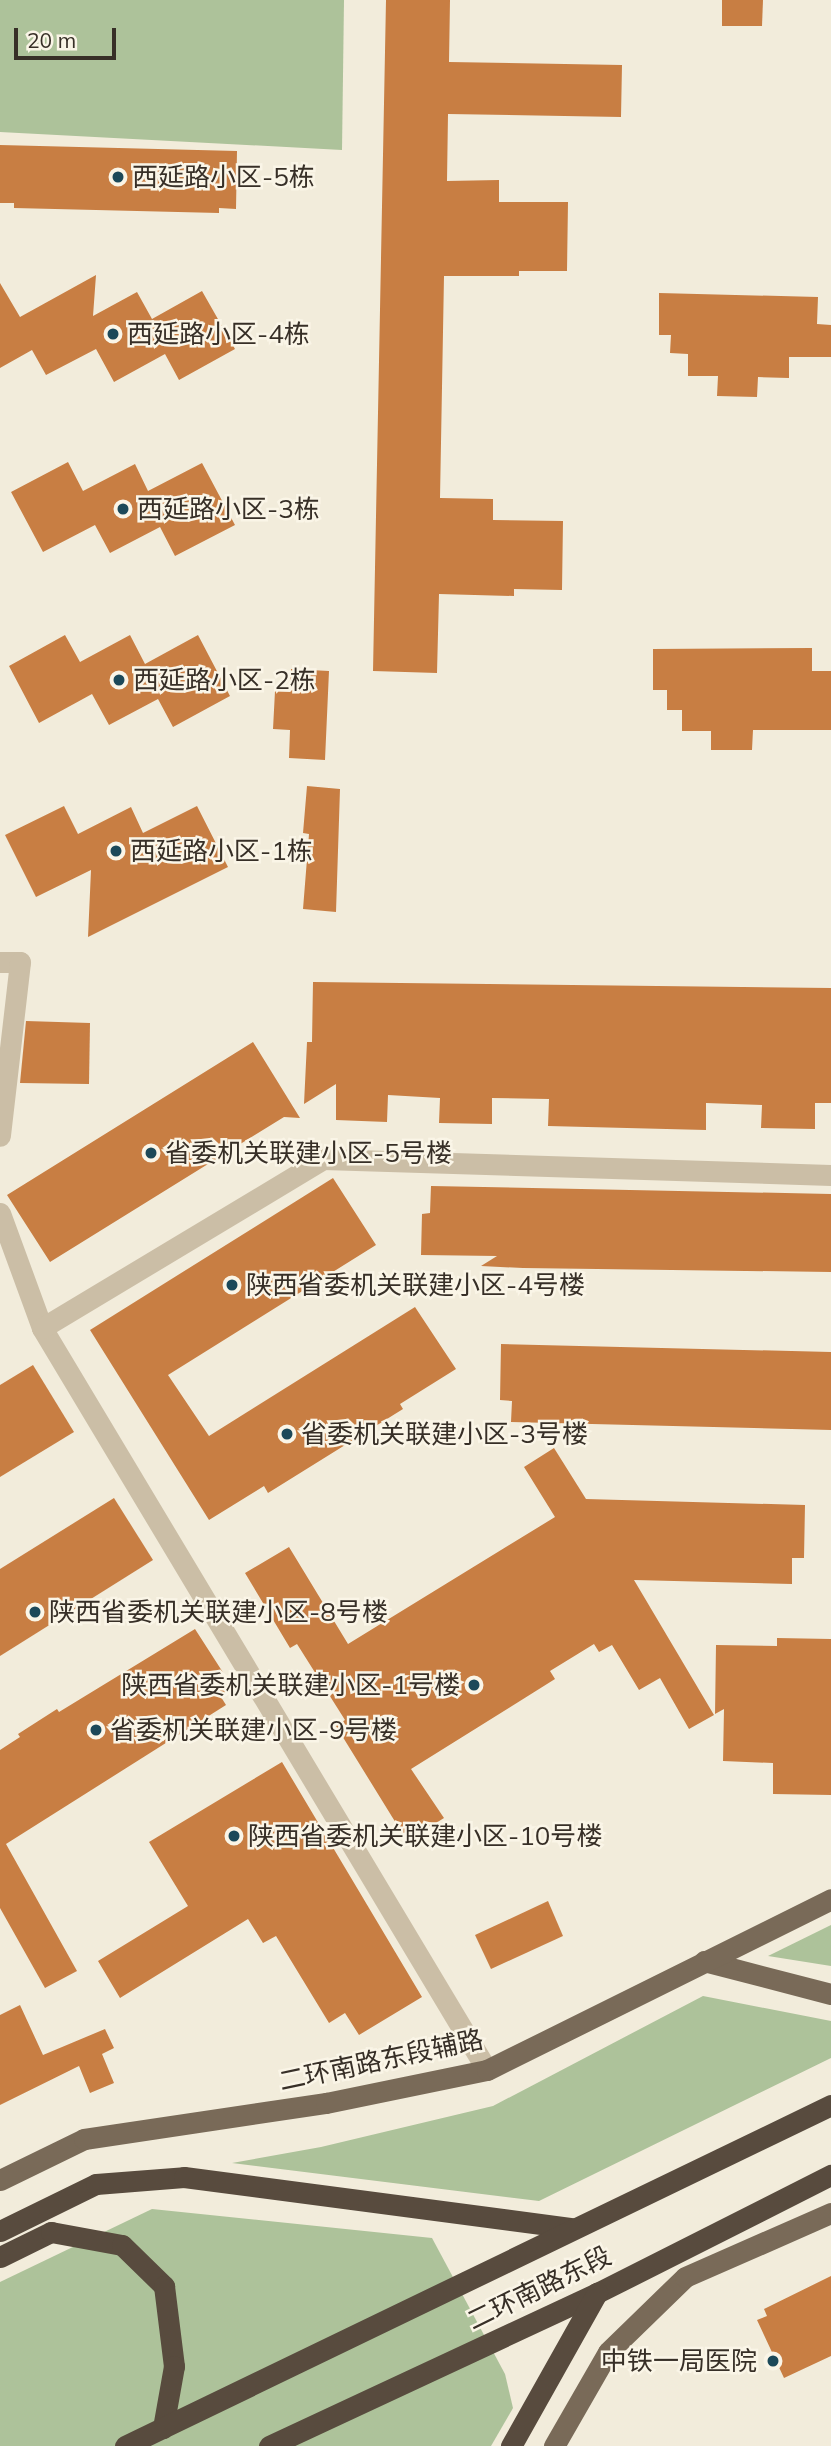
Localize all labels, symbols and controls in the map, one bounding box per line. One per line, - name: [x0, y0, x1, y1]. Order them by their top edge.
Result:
- scale bar: [18, 14, 119, 58]
- text: 20 m: [27, 27, 76, 53]
- place label: 西延路小区-5栋: [132, 161, 315, 193]
- marker: 西延路小区-5栋: [110, 169, 126, 185]
- place label: 西延路小区-4栋: [127, 318, 310, 350]
- marker: 西延路小区-4栋: [105, 326, 121, 342]
- place label: 西延路小区-3栋: [137, 493, 320, 525]
- marker: 西延路小区-3栋: [115, 501, 131, 517]
- place label: 西延路小区-2栋: [133, 664, 316, 696]
- marker: 西延路小区-2栋: [111, 672, 127, 688]
- place label: 西延路小区-1栋: [130, 835, 313, 867]
- marker: 西延路小区-1栋: [108, 843, 124, 859]
- place label: 省委机关联建小区-5号楼: [165, 1137, 452, 1169]
- marker: 省委机关联建小区-5号楼: [143, 1145, 159, 1161]
- place label: 陕西省委机关联建小区-4号楼: [246, 1269, 585, 1301]
- marker: 陕西省委机关联建小区-4号楼: [224, 1277, 240, 1293]
- place label: 省委机关联建小区-3号楼: [301, 1418, 588, 1450]
- marker: 省委机关联建小区-3号楼: [279, 1426, 295, 1442]
- place label: 陕西省委机关联建小区-8号楼: [49, 1596, 388, 1628]
- marker: 陕西省委机关联建小区-8号楼: [27, 1604, 43, 1620]
- place label: 陕西省委机关联建小区-1号楼: [121, 1669, 460, 1701]
- marker: 陕西省委机关联建小区-1号楼: [466, 1677, 482, 1693]
- place label: 省委机关联建小区-9号楼: [110, 1714, 397, 1746]
- marker: 省委机关联建小区-9号楼: [88, 1722, 104, 1738]
- place label: 陕西省委机关联建小区-10号楼: [248, 1820, 602, 1852]
- marker: 陕西省委机关联建小区-10号楼: [226, 1828, 242, 1844]
- street label: 二环南路东段辅路: [276, 2023, 486, 2097]
- street label: 二环南路东段: [462, 2240, 616, 2336]
- place label: 中铁一局医院: [601, 2345, 757, 2377]
- marker: 中铁一局医院: [763, 2351, 783, 2371]

